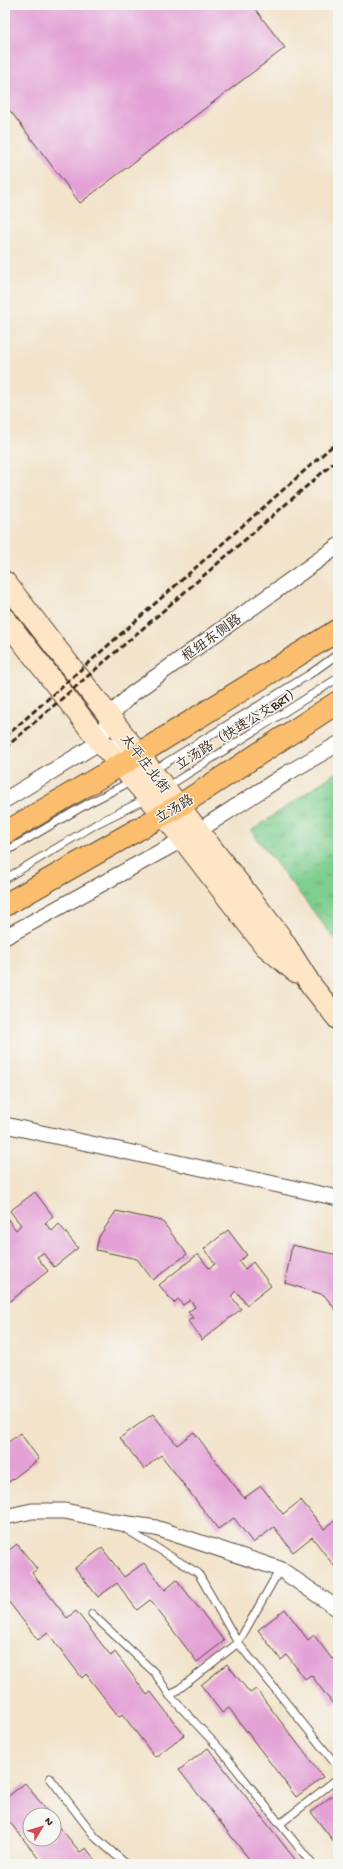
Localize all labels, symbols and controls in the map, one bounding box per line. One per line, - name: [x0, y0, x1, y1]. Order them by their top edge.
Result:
- street label: 枢纽东侧路: [179, 611, 246, 666]
- street label: 立汤路（快速公交BRT）: [172, 682, 306, 775]
- street label: 太平庄北街: [116, 731, 173, 797]
- street label: 立汤路: [152, 791, 198, 828]
- north arrow: [22, 1807, 62, 1847]
- text: N: [41, 1816, 55, 1829]

